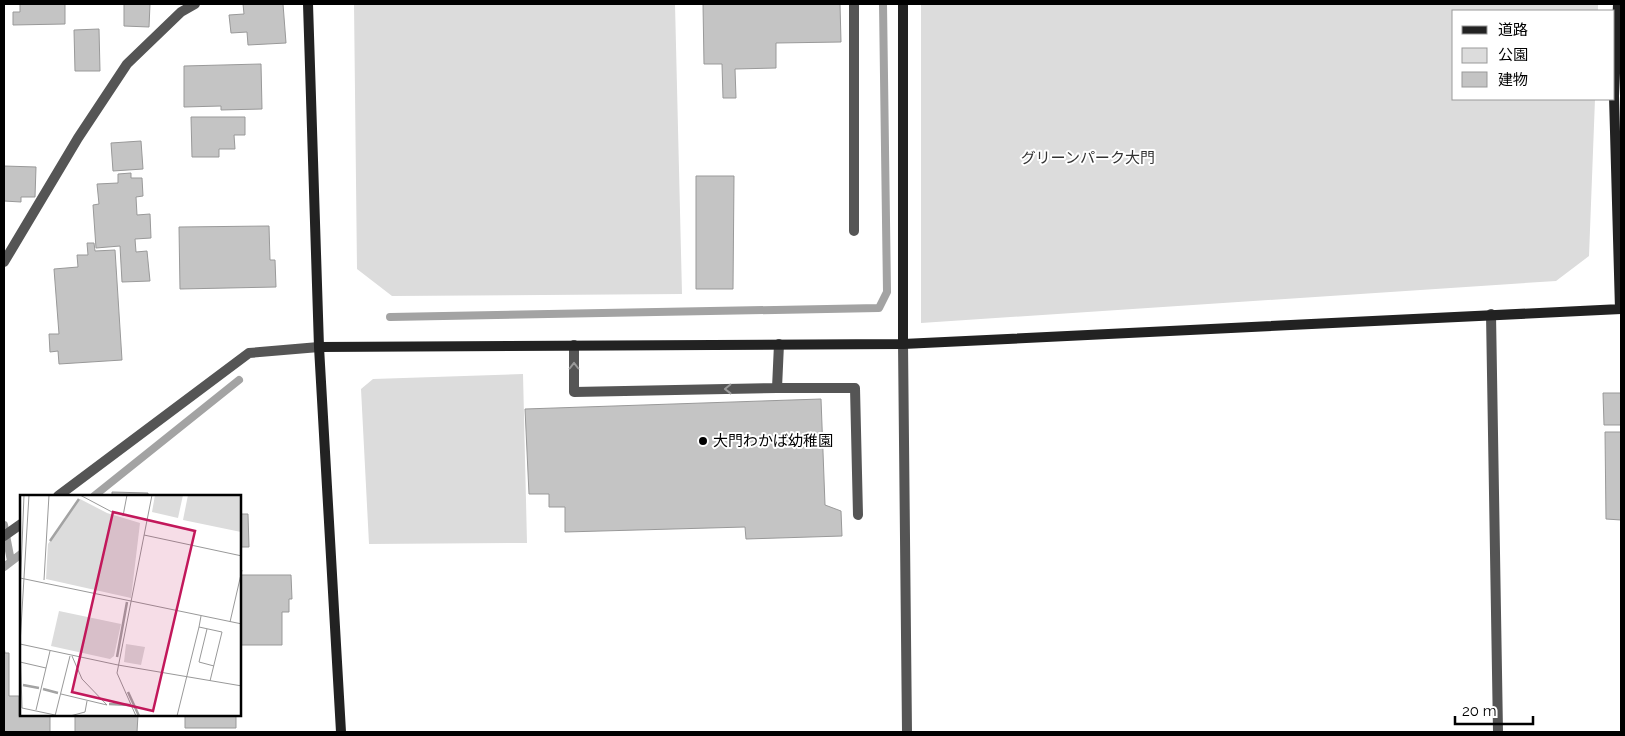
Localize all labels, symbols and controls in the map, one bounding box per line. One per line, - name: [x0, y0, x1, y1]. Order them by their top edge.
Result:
- legend: [1452, 10, 1615, 100]
- text: 道路: [1498, 21, 1528, 39]
- text: 公園: [1498, 46, 1528, 64]
- text: 建物: [1498, 71, 1528, 89]
- park label: グリーンパーク大門: [1021, 149, 1155, 167]
- one-way arrow: [569, 362, 579, 370]
- one-way arrow: [724, 384, 732, 394]
- place label: 大門わかば幼稚園: [713, 432, 833, 450]
- marker: 大門わかば幼稚園: [697, 435, 709, 447]
- inset map: [20, 495, 241, 716]
- scale bar: [1455, 694, 1532, 726]
- text: 20 m: [1462, 702, 1497, 720]

